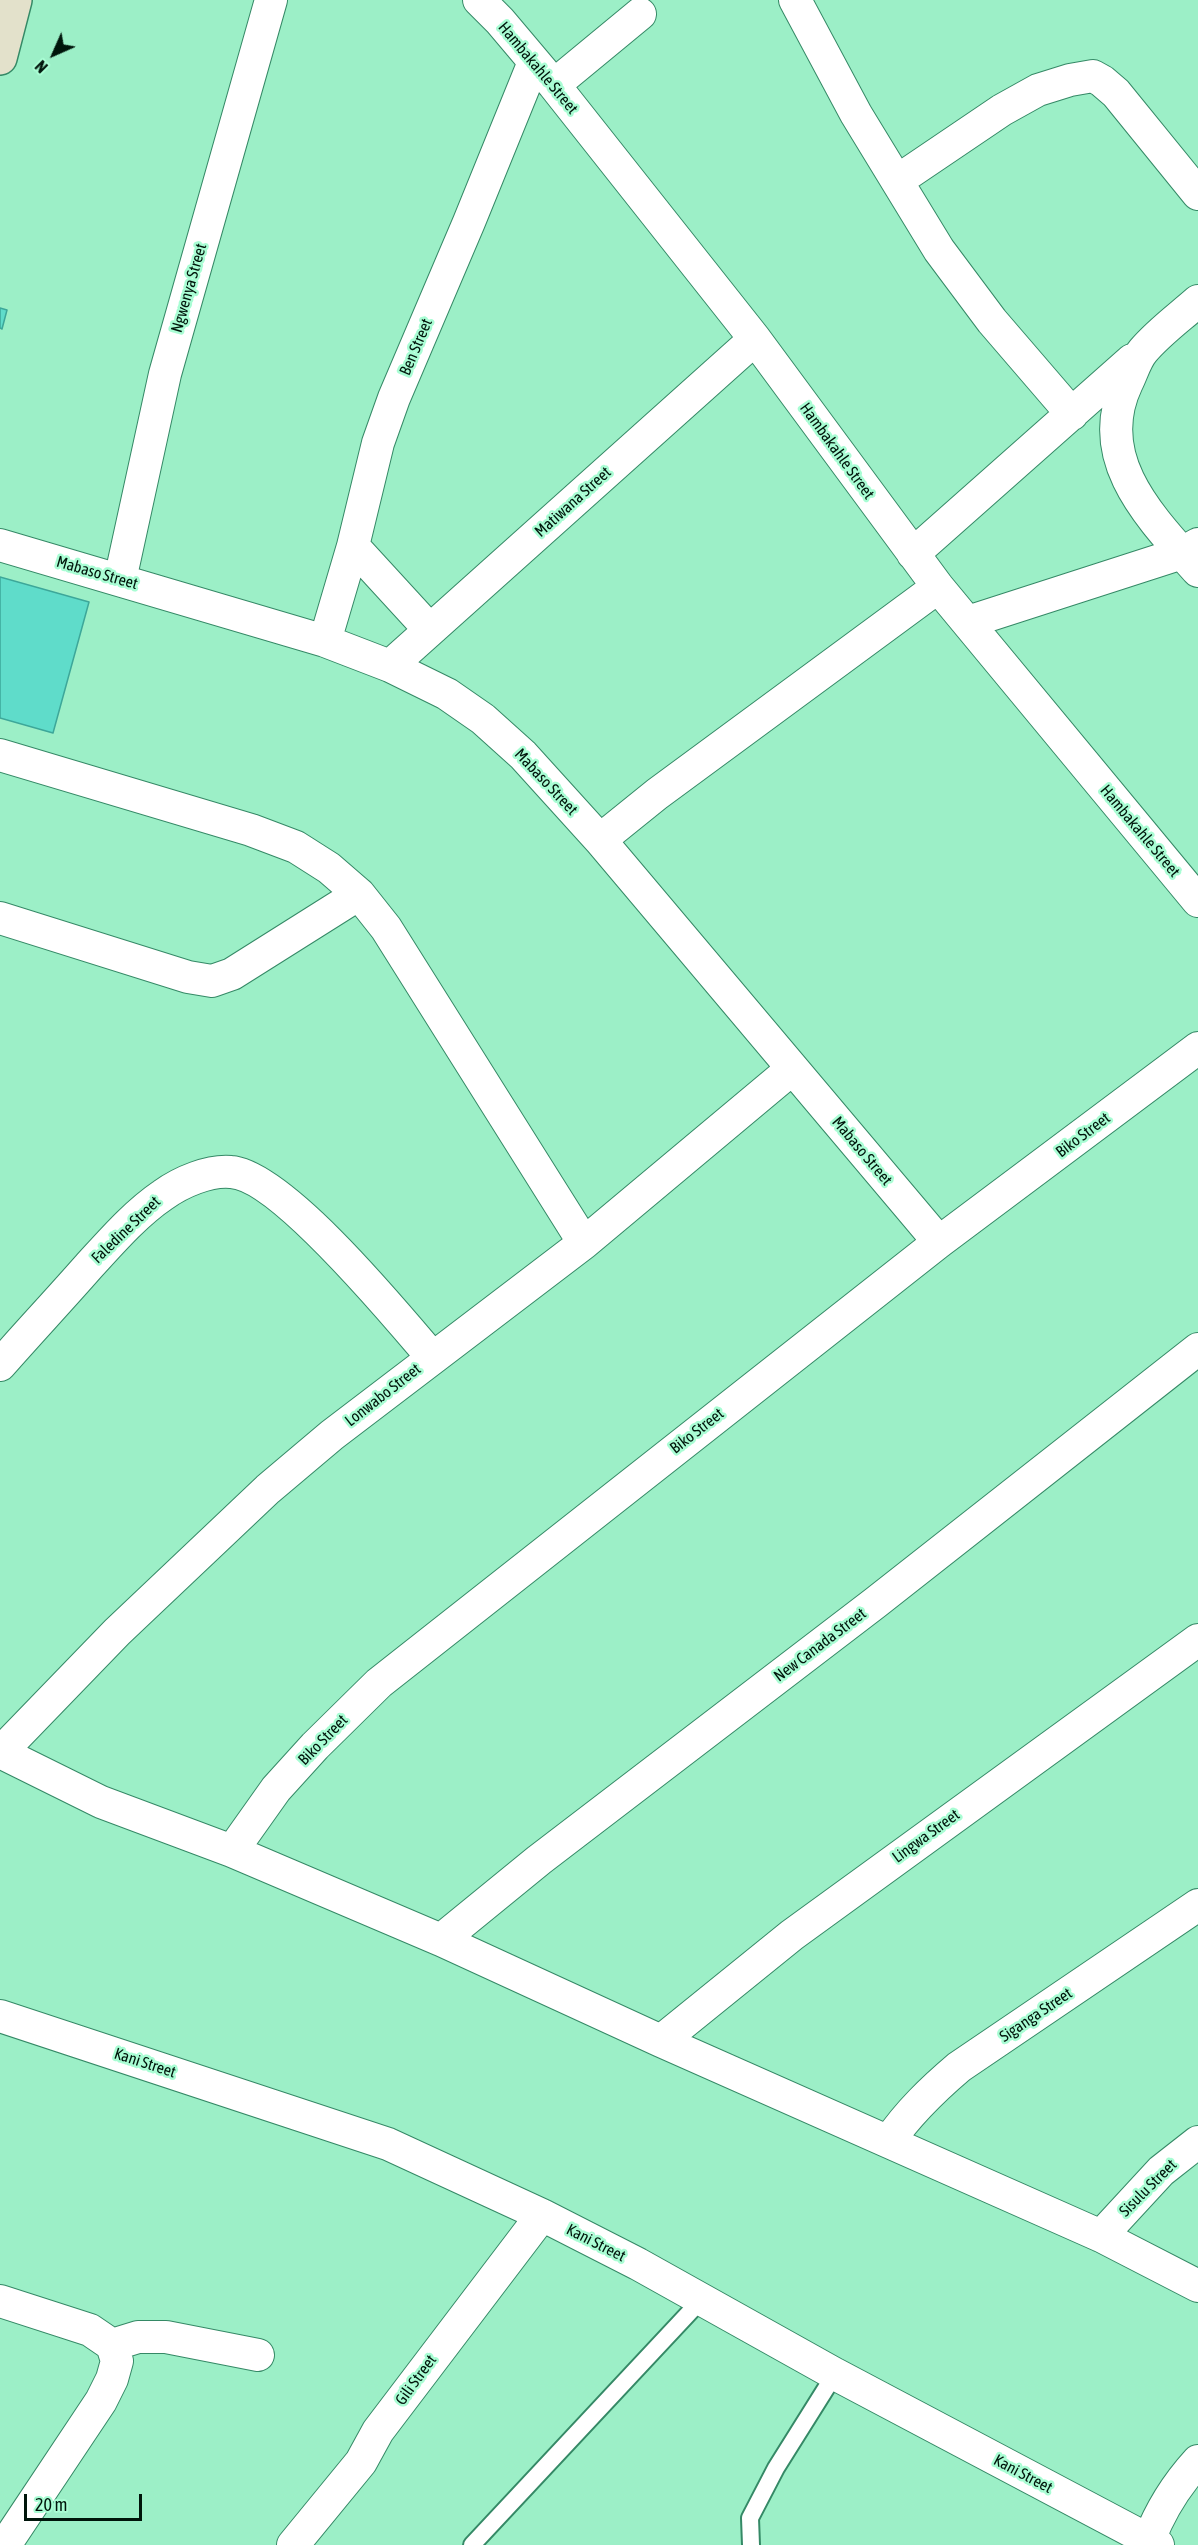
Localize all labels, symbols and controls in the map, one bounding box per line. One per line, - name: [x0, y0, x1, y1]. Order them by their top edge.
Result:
- street label: Hambakahle Street: [494, 18, 582, 118]
- north arrow: [24, 24, 84, 84]
- text: N: [32, 57, 51, 76]
- street label: Ngwenya Street: [167, 241, 211, 335]
- street label: Ben Street: [395, 316, 437, 378]
- street label: Hambakahle Street: [796, 399, 878, 503]
- street label: Matiwana Street: [531, 463, 615, 541]
- street label: Mabaso Street: [54, 552, 140, 594]
- street label: Mabaso Street: [510, 745, 582, 819]
- street label: Hambakahle Street: [1096, 781, 1184, 881]
- street label: Biko Street: [1052, 1108, 1114, 1162]
- street label: Mabaso Street: [828, 1113, 896, 1189]
- street label: Faledine Street: [88, 1192, 164, 1268]
- street label: Lonwabo Street: [341, 1360, 425, 1430]
- street label: Biko Street: [666, 1404, 728, 1458]
- street label: New Canada Street: [770, 1604, 870, 1686]
- street label: Biko Street: [294, 1711, 352, 1769]
- street label: Lingwa Street: [889, 1805, 963, 1867]
- street label: Siganga Street: [996, 1984, 1076, 2046]
- street label: Kani Street: [112, 2044, 178, 2082]
- street label: Sisulu Street: [1115, 2155, 1181, 2221]
- street label: Kani Street: [563, 2220, 629, 2266]
- street label: Gili Street: [391, 2351, 441, 2409]
- street label: Kani Street: [990, 2451, 1056, 2497]
- scale bar: [27, 2482, 146, 2520]
- text: 20 m: [35, 2494, 67, 2515]

